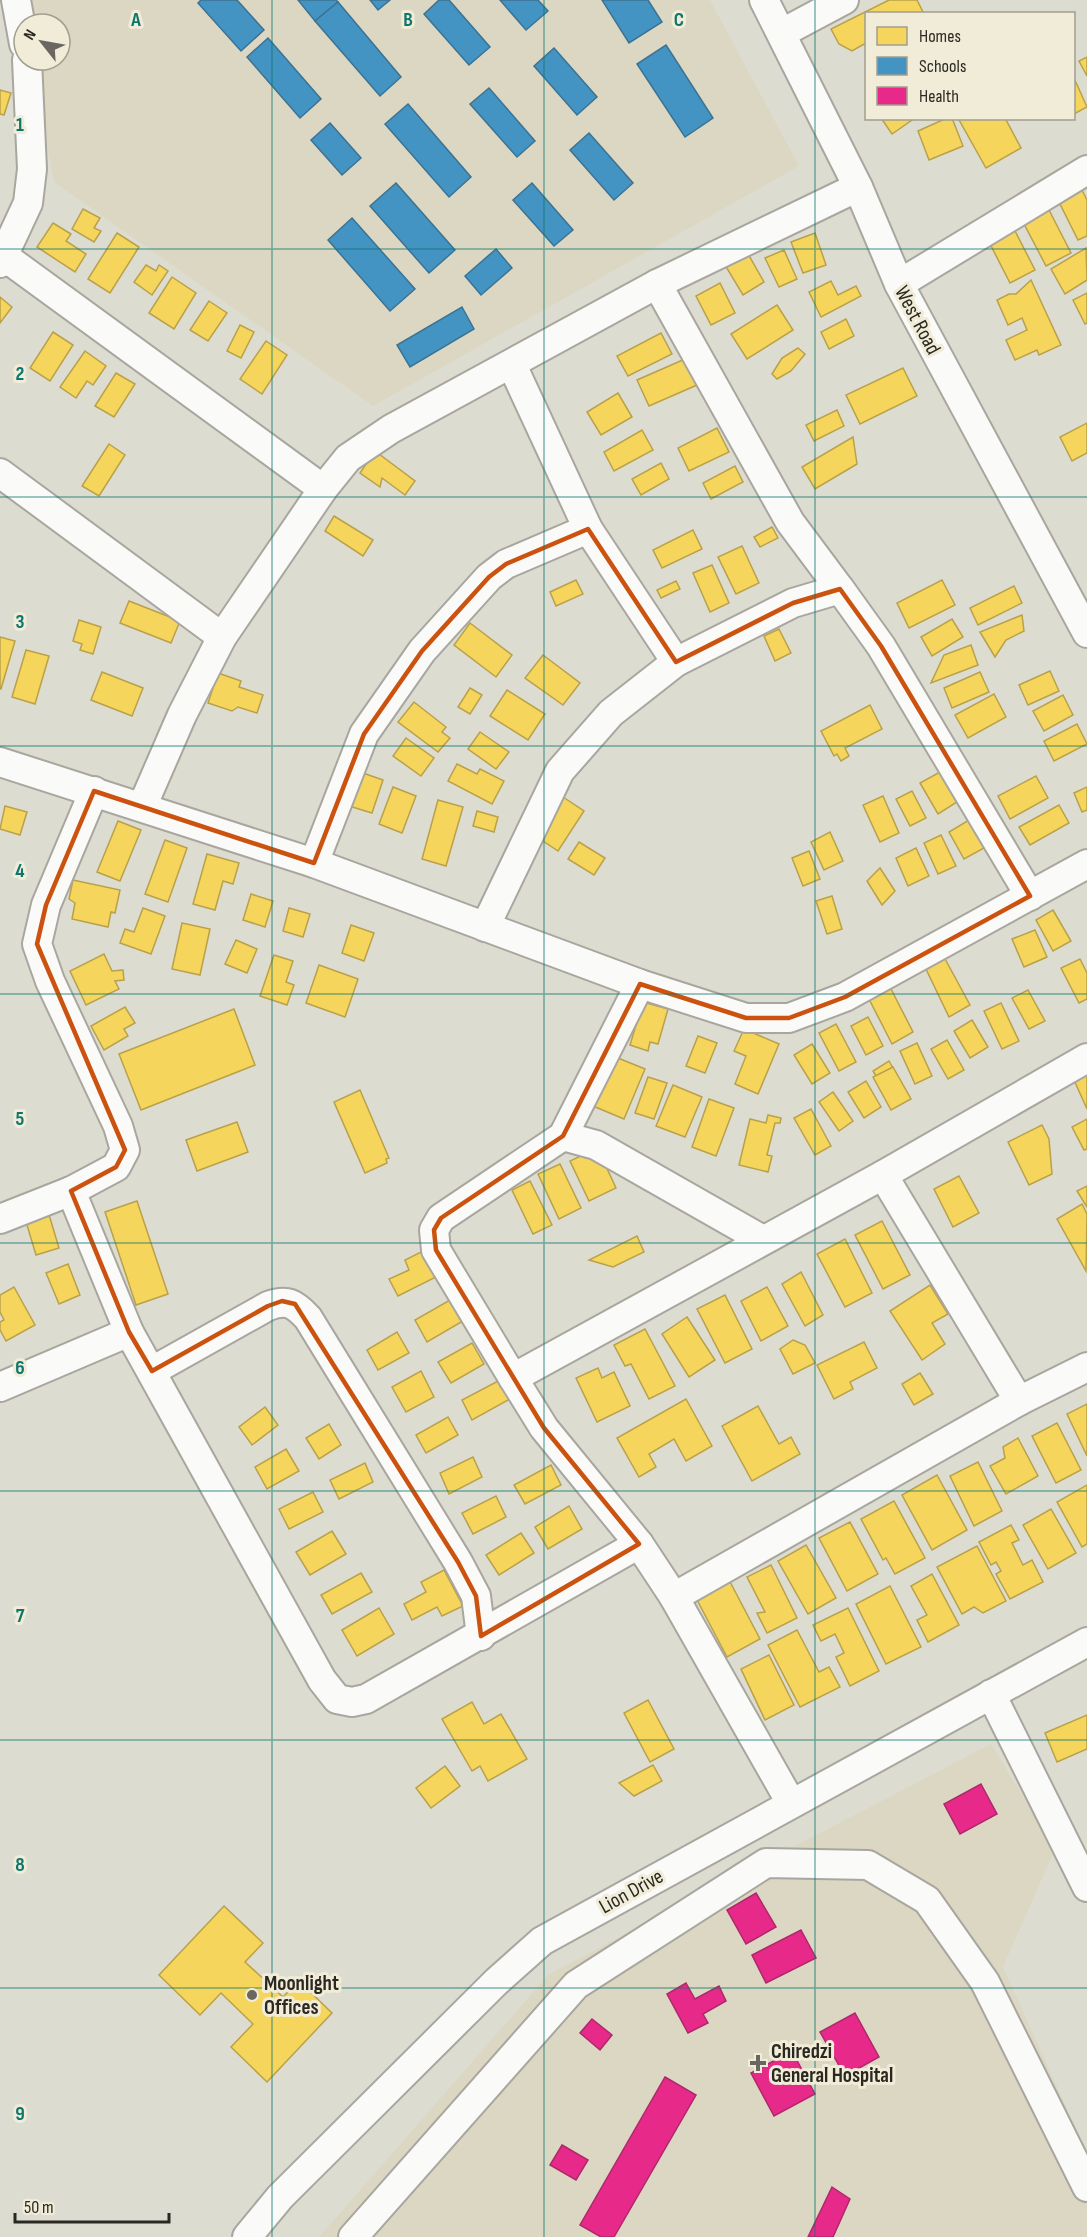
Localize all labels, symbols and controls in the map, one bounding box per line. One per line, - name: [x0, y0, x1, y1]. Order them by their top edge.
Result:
- text: A: [130, 8, 141, 32]
- text: B: [403, 8, 413, 32]
- text: C: [674, 8, 684, 32]
- north arrow: [12, 12, 72, 72]
- legend: [865, 12, 1075, 120]
- text: N: [20, 26, 41, 44]
- text: Homes: [919, 26, 961, 47]
- text: Schools: [919, 56, 966, 77]
- text: Health: [919, 86, 959, 107]
- text: 1: [16, 113, 24, 137]
- street label: West Road: [889, 282, 946, 359]
- text: 2: [16, 362, 24, 386]
- text: 3: [16, 610, 25, 634]
- text: 4: [15, 859, 25, 883]
- text: 5: [16, 1107, 25, 1131]
- text: 6: [15, 1356, 25, 1380]
- text: 7: [16, 1604, 25, 1628]
- text: 8: [15, 1853, 25, 1877]
- street label: Lion Drive: [595, 1864, 668, 1919]
- place label: Moonlight Offices: [264, 1971, 339, 2020]
- marker: Moonlight Offices: [245, 1988, 259, 2002]
- place label: Chiredzi General Hospital: [771, 2039, 893, 2088]
- marker: Chiredzi General Hospital: [749, 2054, 767, 2072]
- text: 9: [15, 2102, 25, 2126]
- scale bar: [15, 2186, 170, 2224]
- text: 50 m: [24, 2197, 54, 2218]

